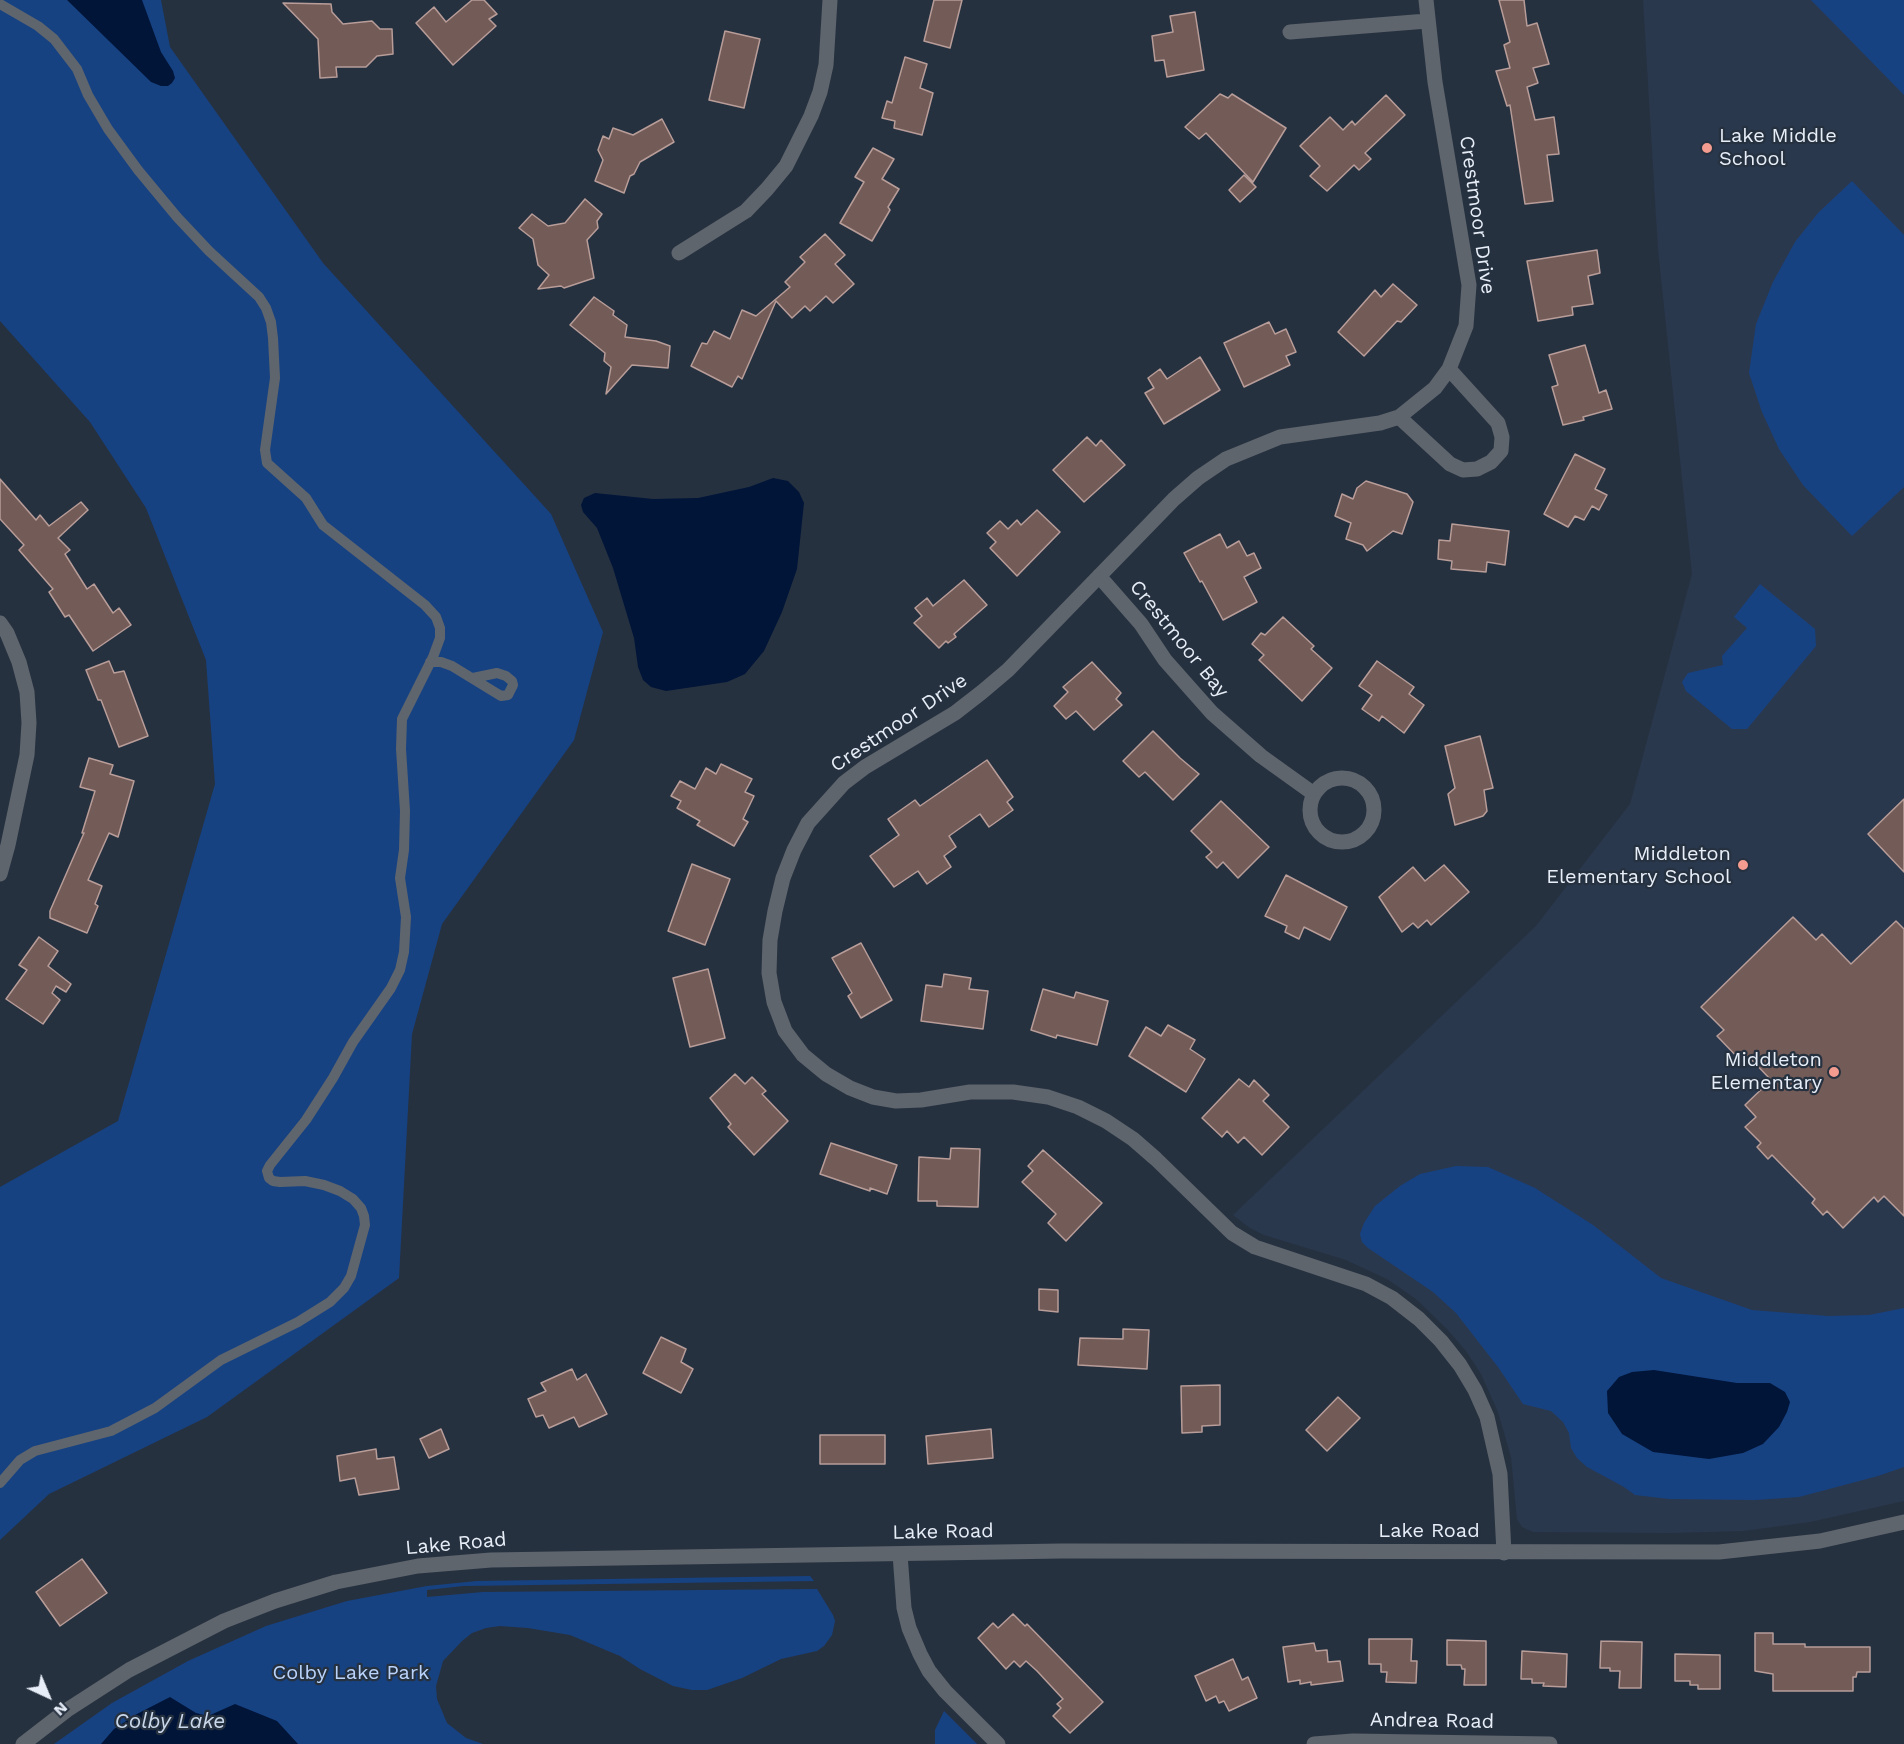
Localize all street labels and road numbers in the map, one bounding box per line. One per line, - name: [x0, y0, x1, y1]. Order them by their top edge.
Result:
- street label: Crestmoor Drive: [1454, 134, 1500, 296]
- street label: Crestmoor Bay: [1124, 575, 1234, 703]
- street label: Crestmoor Drive: [826, 668, 972, 778]
- street label: Lake Road: [892, 1519, 994, 1545]
- street label: Lake Road: [1378, 1519, 1480, 1543]
- street label: Lake Road: [404, 1528, 508, 1560]
- street label: Andrea Road: [1370, 1708, 1494, 1734]

